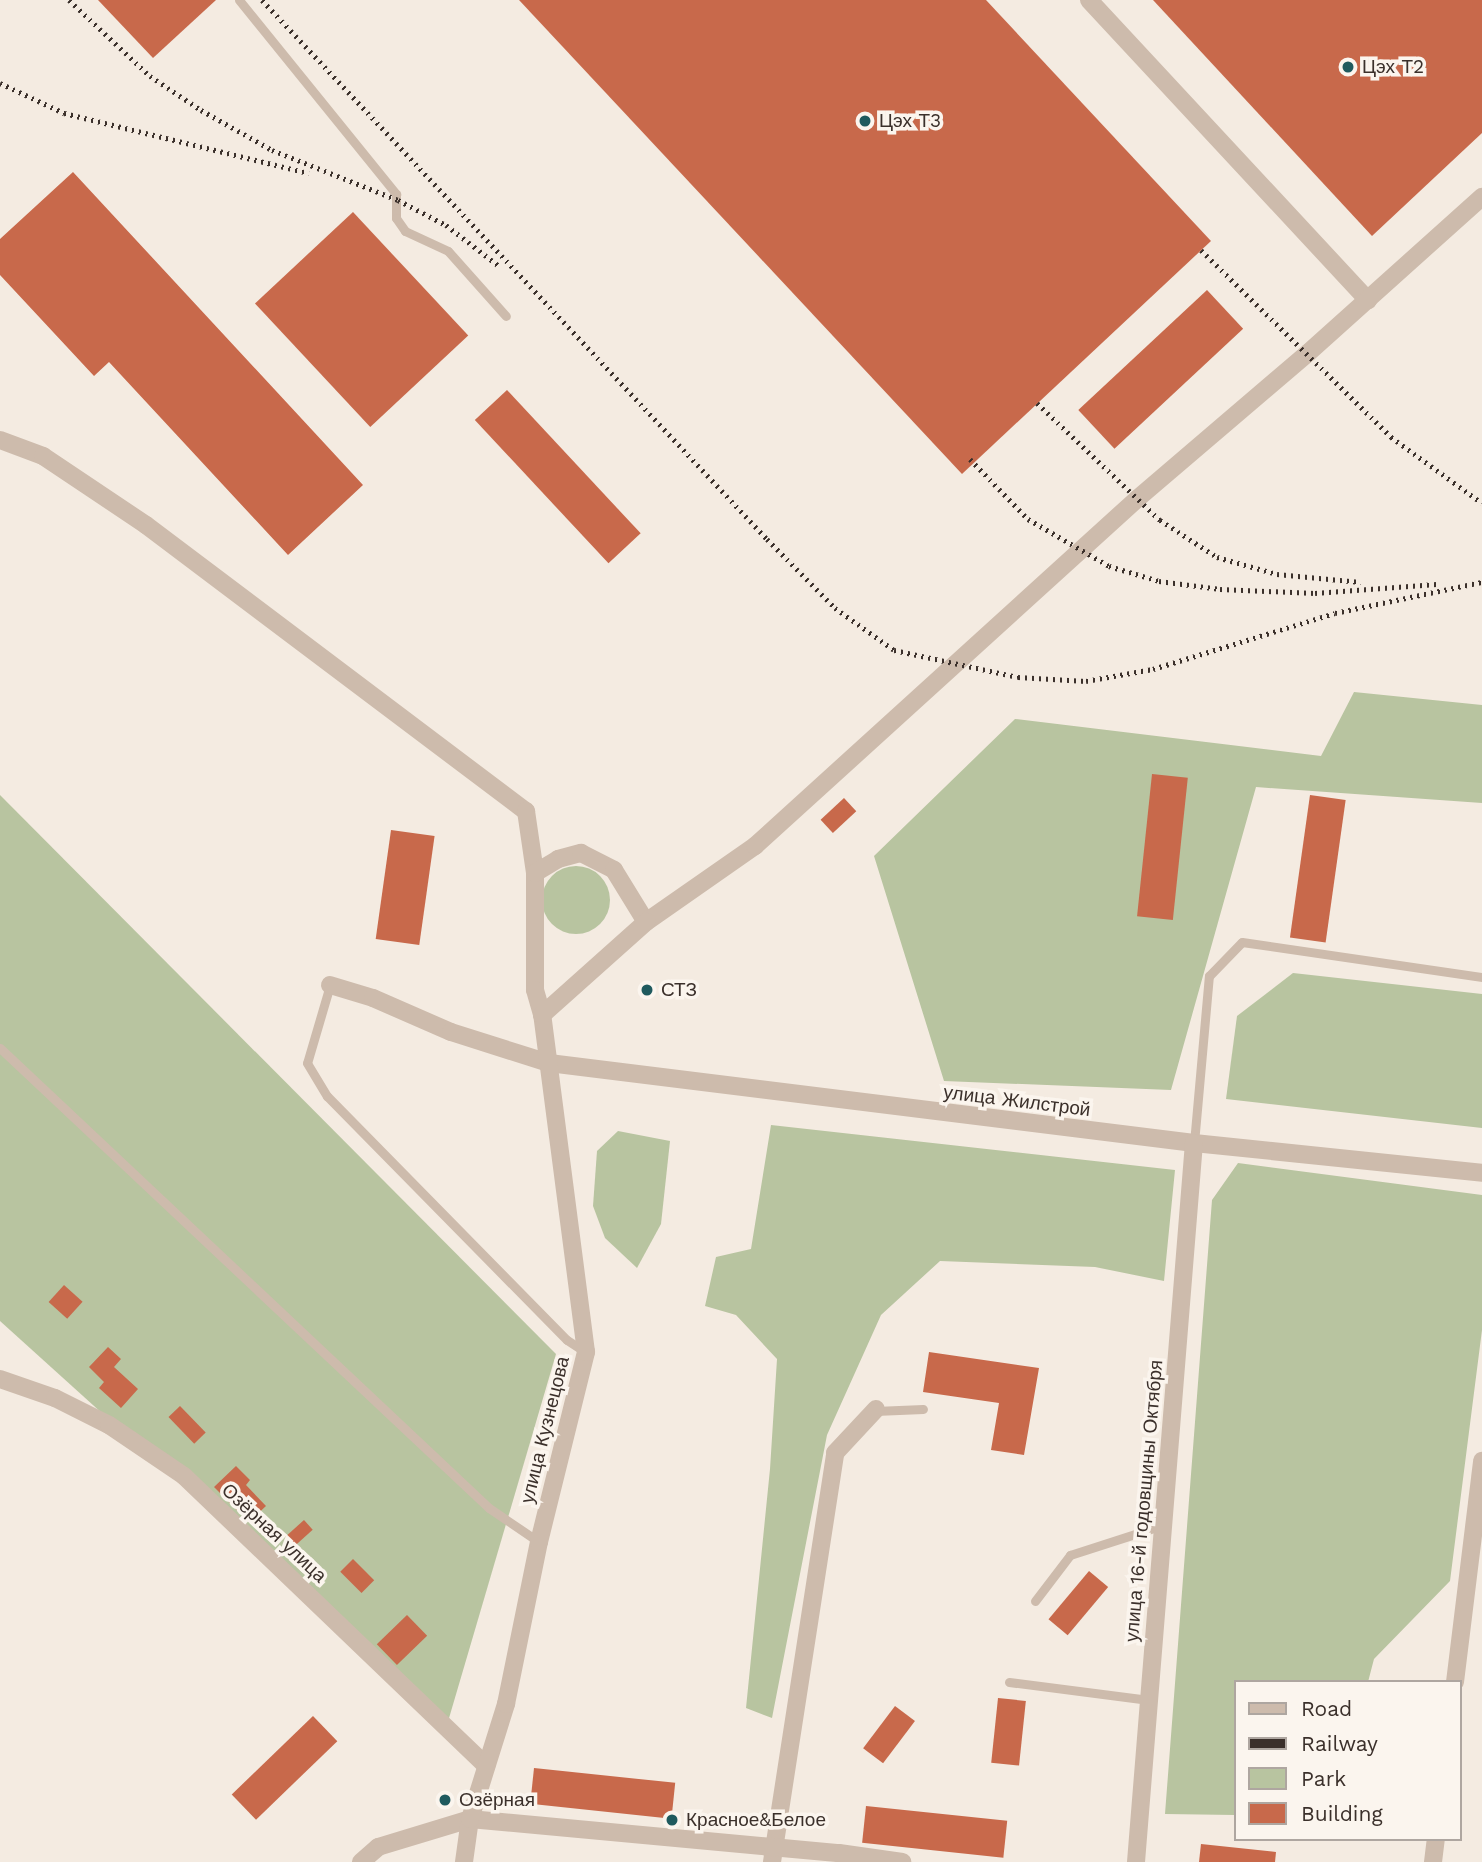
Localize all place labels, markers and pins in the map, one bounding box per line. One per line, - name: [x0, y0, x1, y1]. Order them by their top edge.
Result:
- place label: Цэх Т2: [1362, 56, 1424, 78]
- marker: Цэх Т2: [1340, 59, 1356, 75]
- place label: Цэх Т3: [879, 110, 941, 132]
- marker: Цэх Т3: [857, 113, 873, 129]
- place label: СТЗ: [661, 979, 697, 1001]
- marker: СТЗ: [639, 982, 655, 998]
- place label: Озёрная: [459, 1789, 535, 1811]
- marker: Озёрная: [437, 1792, 453, 1808]
- place label: Красное&Белое: [686, 1809, 826, 1831]
- marker: Красное&Белое: [664, 1812, 680, 1828]

